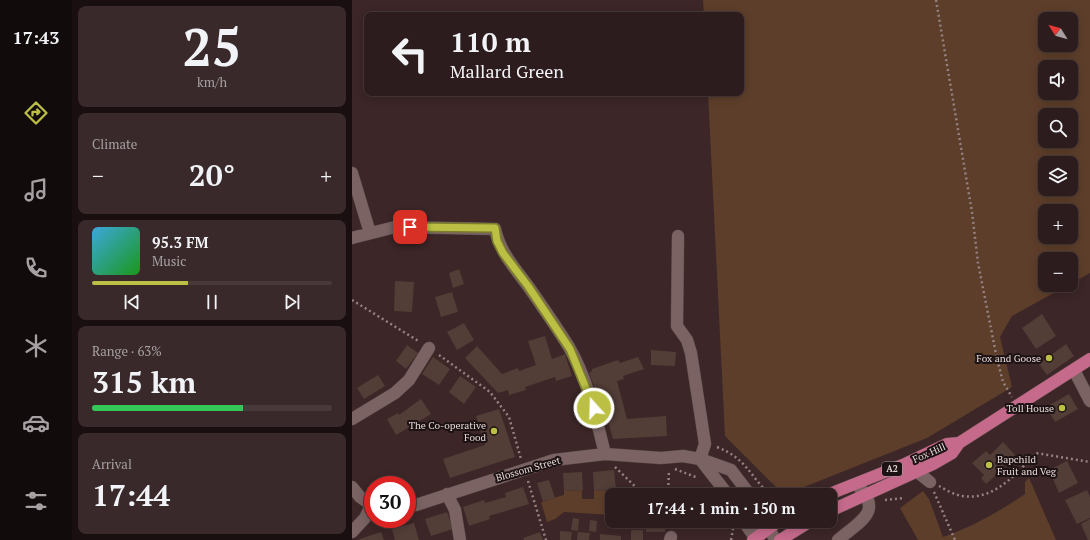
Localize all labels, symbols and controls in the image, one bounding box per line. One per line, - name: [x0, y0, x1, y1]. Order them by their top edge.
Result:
- text: 25: [183, 12, 241, 81]
- north arrow: [1038, 12, 1078, 52]
- map controls: [1038, 12, 1078, 292]
- text: 110 m: [450, 23, 531, 60]
- text: 17:43: [13, 25, 59, 49]
- icon: left: [384, 28, 436, 80]
- text: Mallard Green: [450, 59, 564, 83]
- button: sound: [1038, 60, 1078, 100]
- text: km/h: [197, 73, 227, 91]
- icon: directions: [22, 99, 50, 127]
- button: search: [1038, 108, 1078, 148]
- text: Climate: [92, 135, 137, 153]
- text: 20°: [189, 155, 235, 195]
- button: layers: [1038, 156, 1078, 196]
- text: −: [92, 161, 104, 190]
- text: +: [320, 161, 332, 190]
- icon: music: [22, 176, 50, 204]
- button: +: [1038, 204, 1078, 244]
- pin: [393, 210, 427, 244]
- icon: arrive: [399, 216, 421, 238]
- text: 95.3 FM: [152, 232, 209, 252]
- text: Music: [152, 252, 186, 270]
- button: −: [1038, 252, 1078, 292]
- icon: phone: [22, 254, 50, 282]
- icon: previous: [121, 291, 143, 313]
- icon: pause: [201, 291, 223, 313]
- icon: next: [281, 291, 303, 313]
- icon: climate: [22, 332, 50, 360]
- text: Range · 63%: [92, 342, 162, 360]
- place label: Fox and Goose: [976, 352, 1041, 365]
- marker: Fox and Goose: [1044, 353, 1054, 363]
- text: 315 km: [92, 362, 196, 402]
- position arrow: [573, 387, 615, 429]
- place label: Toll House: [1007, 402, 1054, 415]
- marker: Toll House: [1057, 403, 1067, 413]
- icon: car: [22, 409, 50, 437]
- place label: The Co-operative Food: [409, 419, 486, 444]
- marker: The Co-operative Food: [489, 426, 499, 436]
- street label: Fox Hill: [910, 440, 948, 466]
- street label: Blossom Street: [494, 453, 562, 484]
- place label: Bapchild Fruit and Veg: [997, 453, 1057, 478]
- text: Arrival: [92, 455, 132, 473]
- marker: Bapchild Fruit and Veg: [984, 460, 994, 470]
- road number: A2: [882, 462, 902, 476]
- text: 17:44: [92, 475, 170, 515]
- speed limit sign: 30: [364, 476, 416, 528]
- icon: filters: [22, 487, 50, 515]
- text: 17:44 · 1 min · 150 m: [647, 498, 795, 518]

